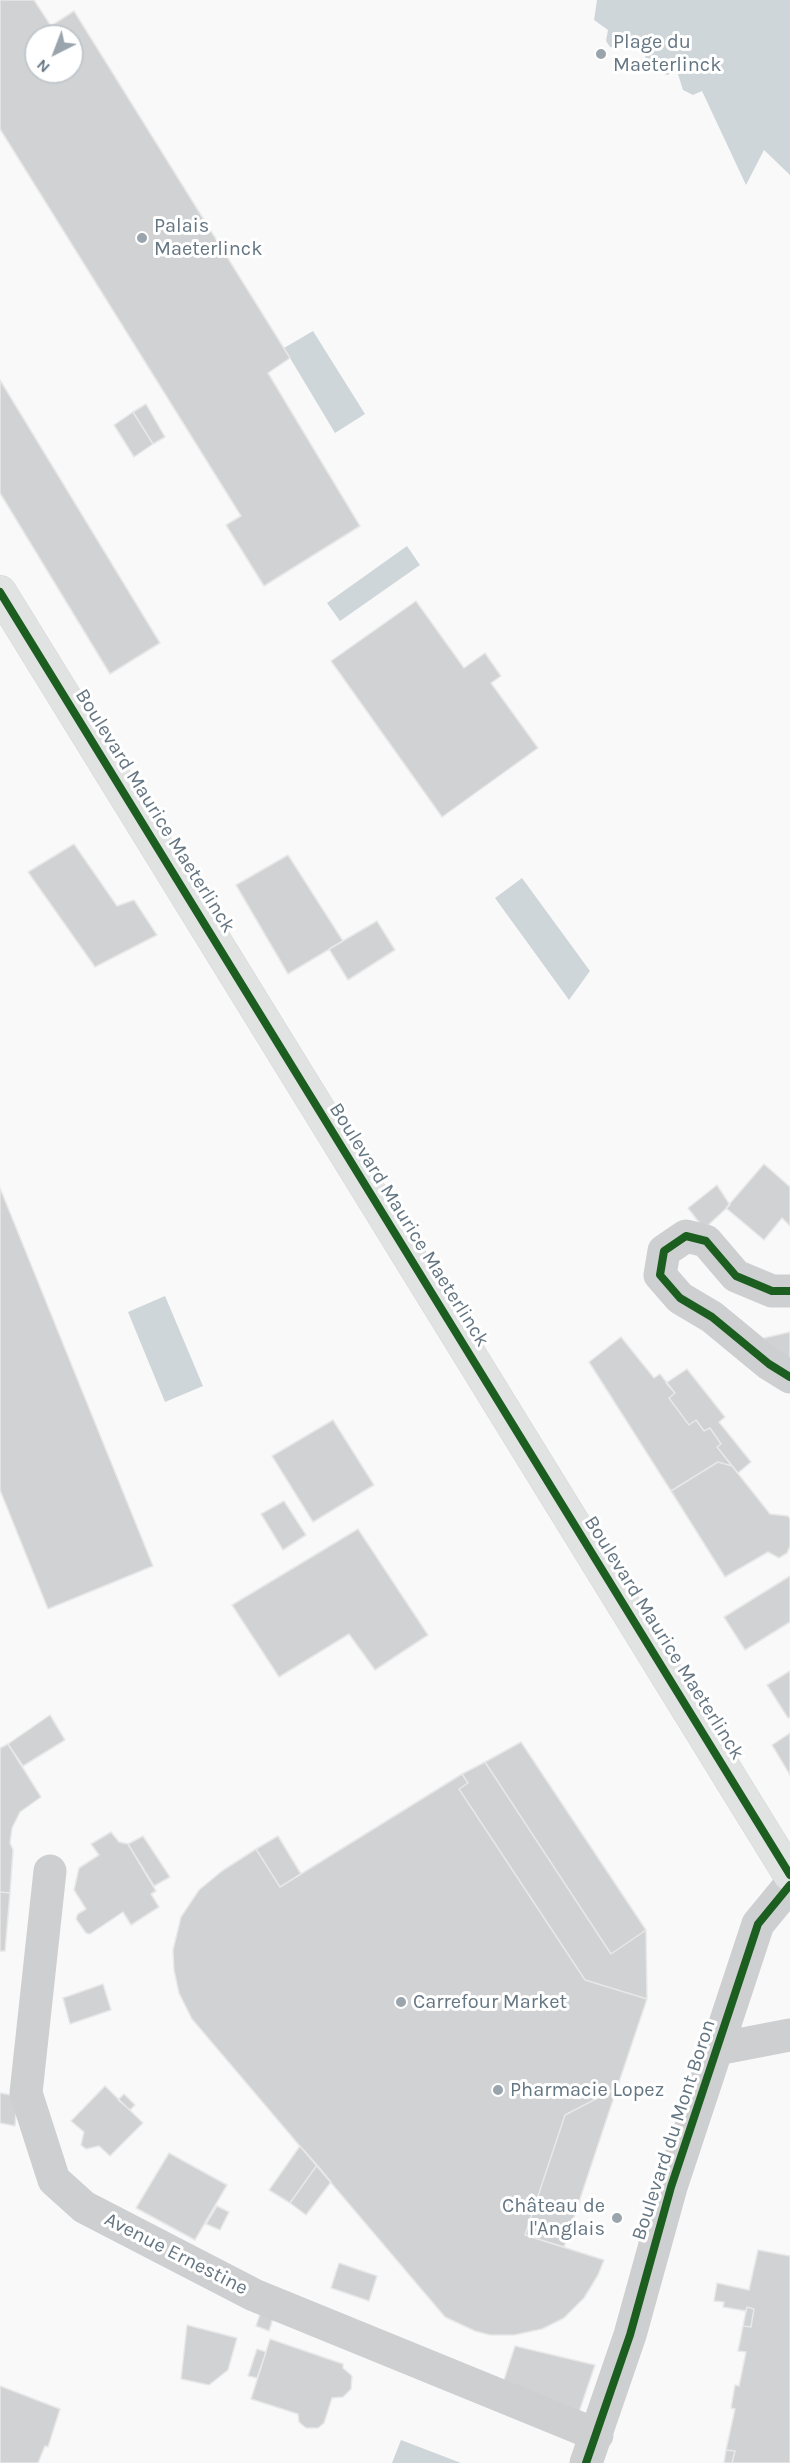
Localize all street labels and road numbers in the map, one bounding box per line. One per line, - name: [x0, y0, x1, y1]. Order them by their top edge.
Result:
- street label: Boulevard Maurice Maeterlinck: [70, 685, 240, 937]
- street label: Boulevard Maurice Maeterlinck: [324, 1099, 494, 1351]
- street label: Boulevard Maurice Maeterlinck: [579, 1512, 749, 1764]
- street label: Boulevard du Mont Boron: [627, 2017, 721, 2243]
- street label: Avenue Ernestine: [100, 2208, 252, 2300]

